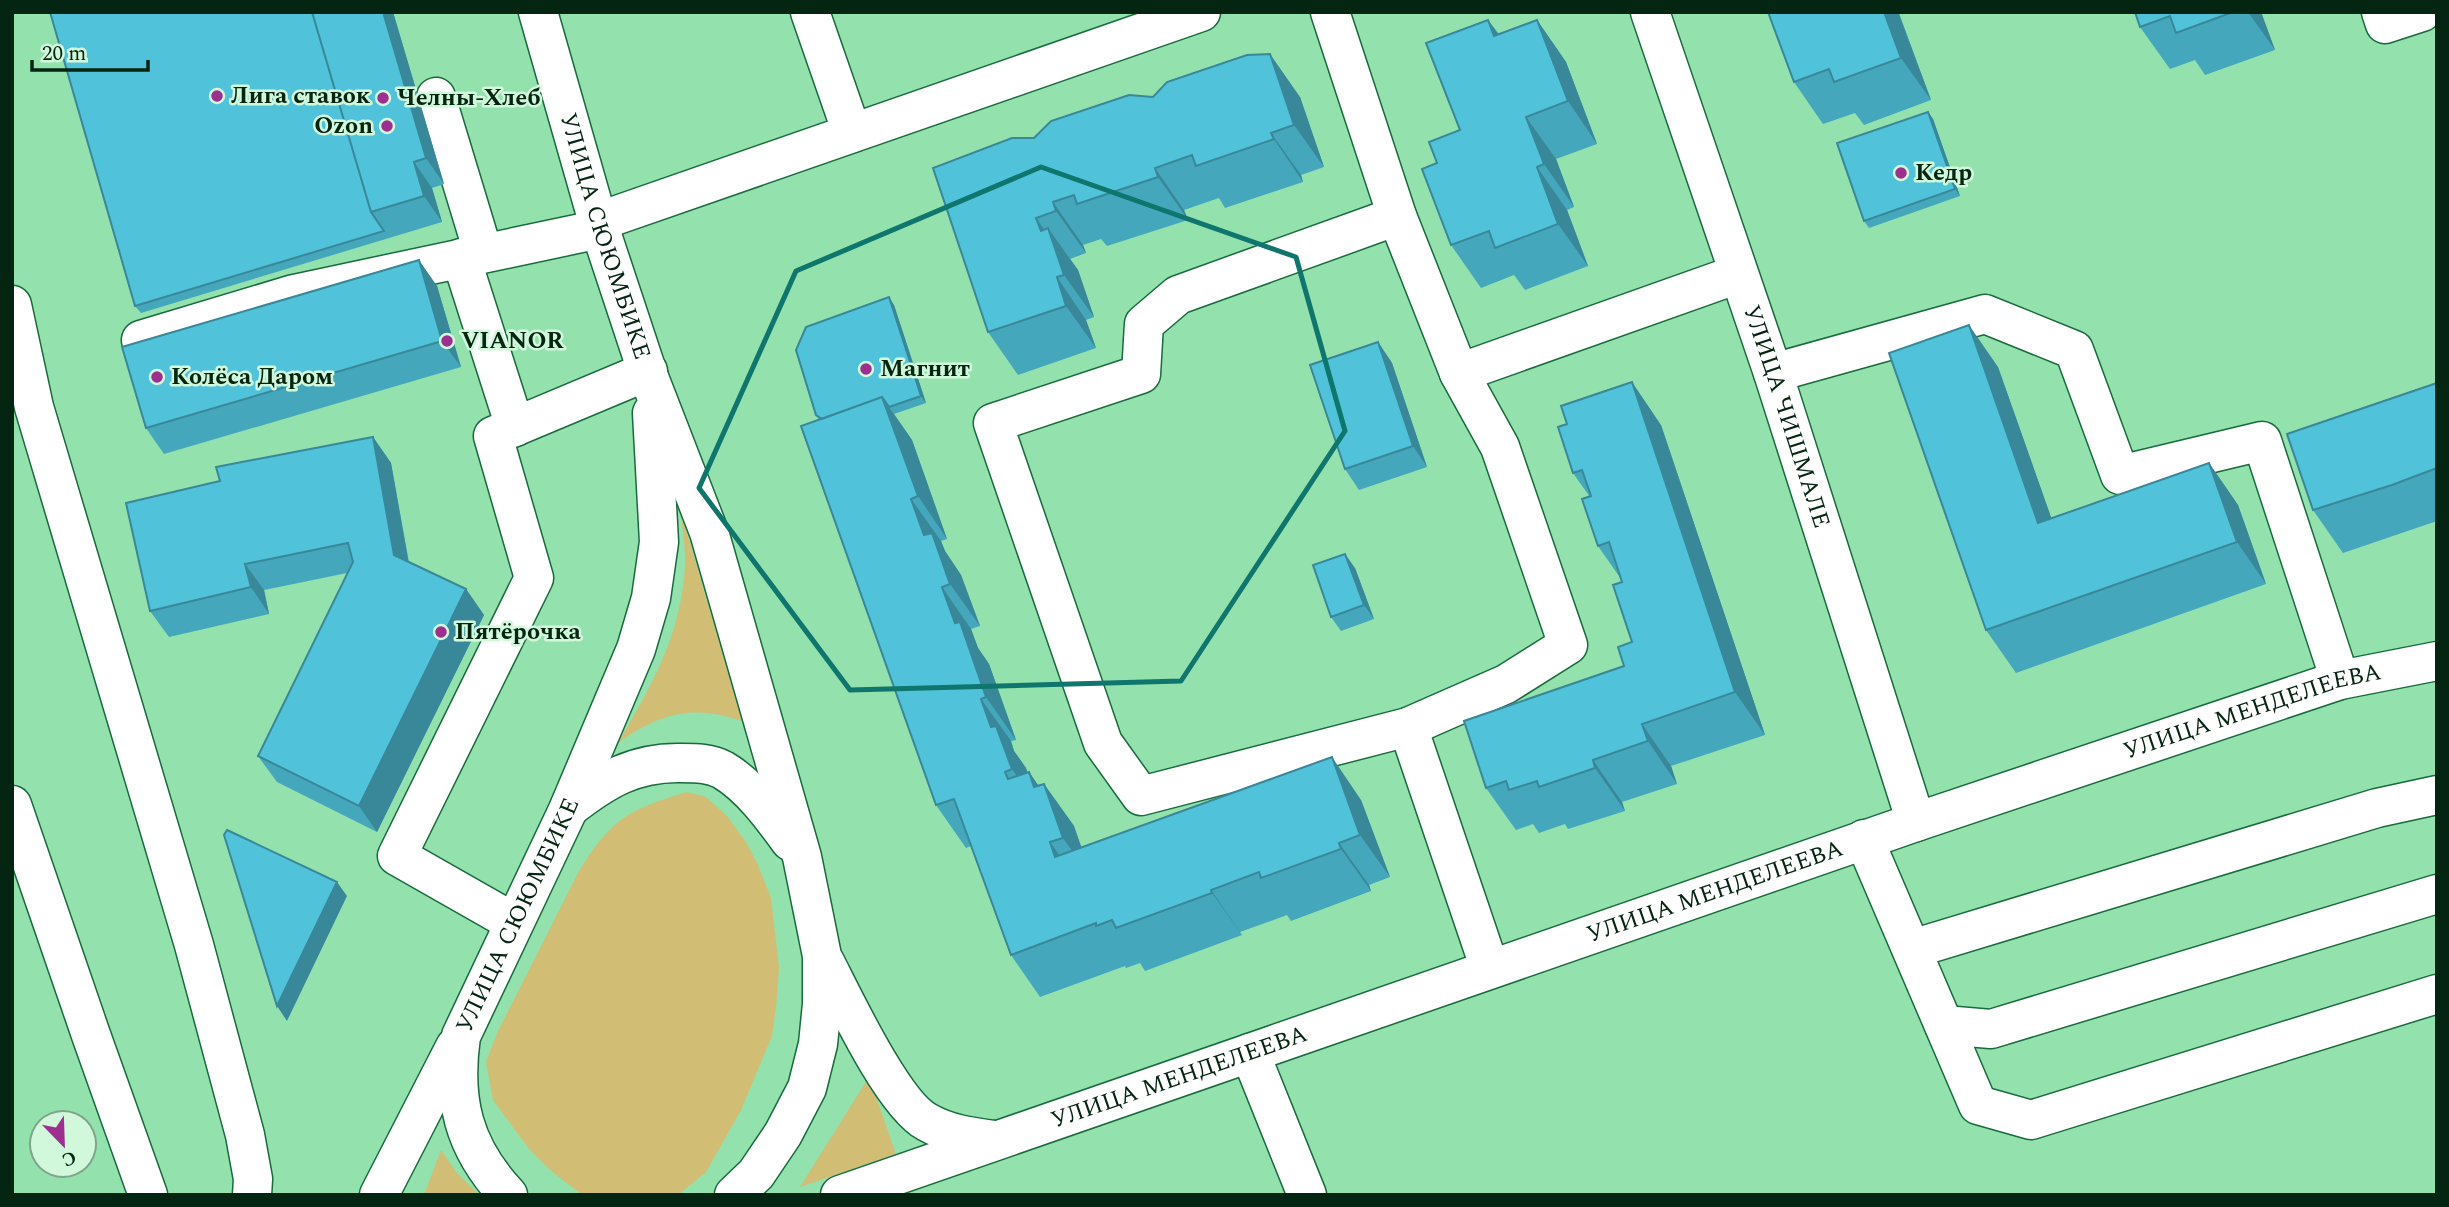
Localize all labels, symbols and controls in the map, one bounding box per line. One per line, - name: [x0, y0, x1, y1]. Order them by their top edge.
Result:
- scale bar: [32, 28, 147, 72]
- text: 20 m: [42, 38, 86, 70]
- place label: Лига ставок: [231, 78, 371, 114]
- place label: Челны-Хлеб: [397, 80, 541, 116]
- marker: Лига ставок: [209, 88, 225, 104]
- marker: Челны-Хлеб: [375, 90, 391, 106]
- place label: Ozon: [314, 108, 373, 144]
- street label: УЛИЦА СЮЮМБИКЕ: [550, 109, 660, 364]
- marker: Ozon: [379, 118, 395, 134]
- place label: Кедр: [1915, 155, 1972, 191]
- marker: Кедр: [1893, 165, 1909, 181]
- street label: УЛИЦА ЧИШМАЛЕ: [1733, 300, 1839, 533]
- place label: VIANOR: [461, 323, 564, 359]
- marker: VIANOR: [439, 333, 455, 349]
- place label: Магнит: [880, 351, 970, 387]
- place label: Колёса Даром: [171, 359, 333, 395]
- marker: Магнит: [858, 361, 874, 377]
- marker: Колёса Даром: [149, 369, 165, 385]
- place label: Пятёрочка: [455, 614, 581, 650]
- marker: Пятёрочка: [433, 624, 449, 640]
- street label: УЛИЦА МЕНДЕЛЕЕВА: [2118, 654, 2384, 769]
- street label: УЛИЦА СЮЮМБИКЕ: [447, 792, 589, 1039]
- street label: УЛИЦА МЕНДЕЛЕЕВА: [1582, 831, 1848, 953]
- street label: УЛИЦА МЕНДЕЛЕЕВА: [1046, 1016, 1312, 1139]
- north arrow: [28, 1109, 98, 1179]
- text: С: [57, 1142, 81, 1174]

